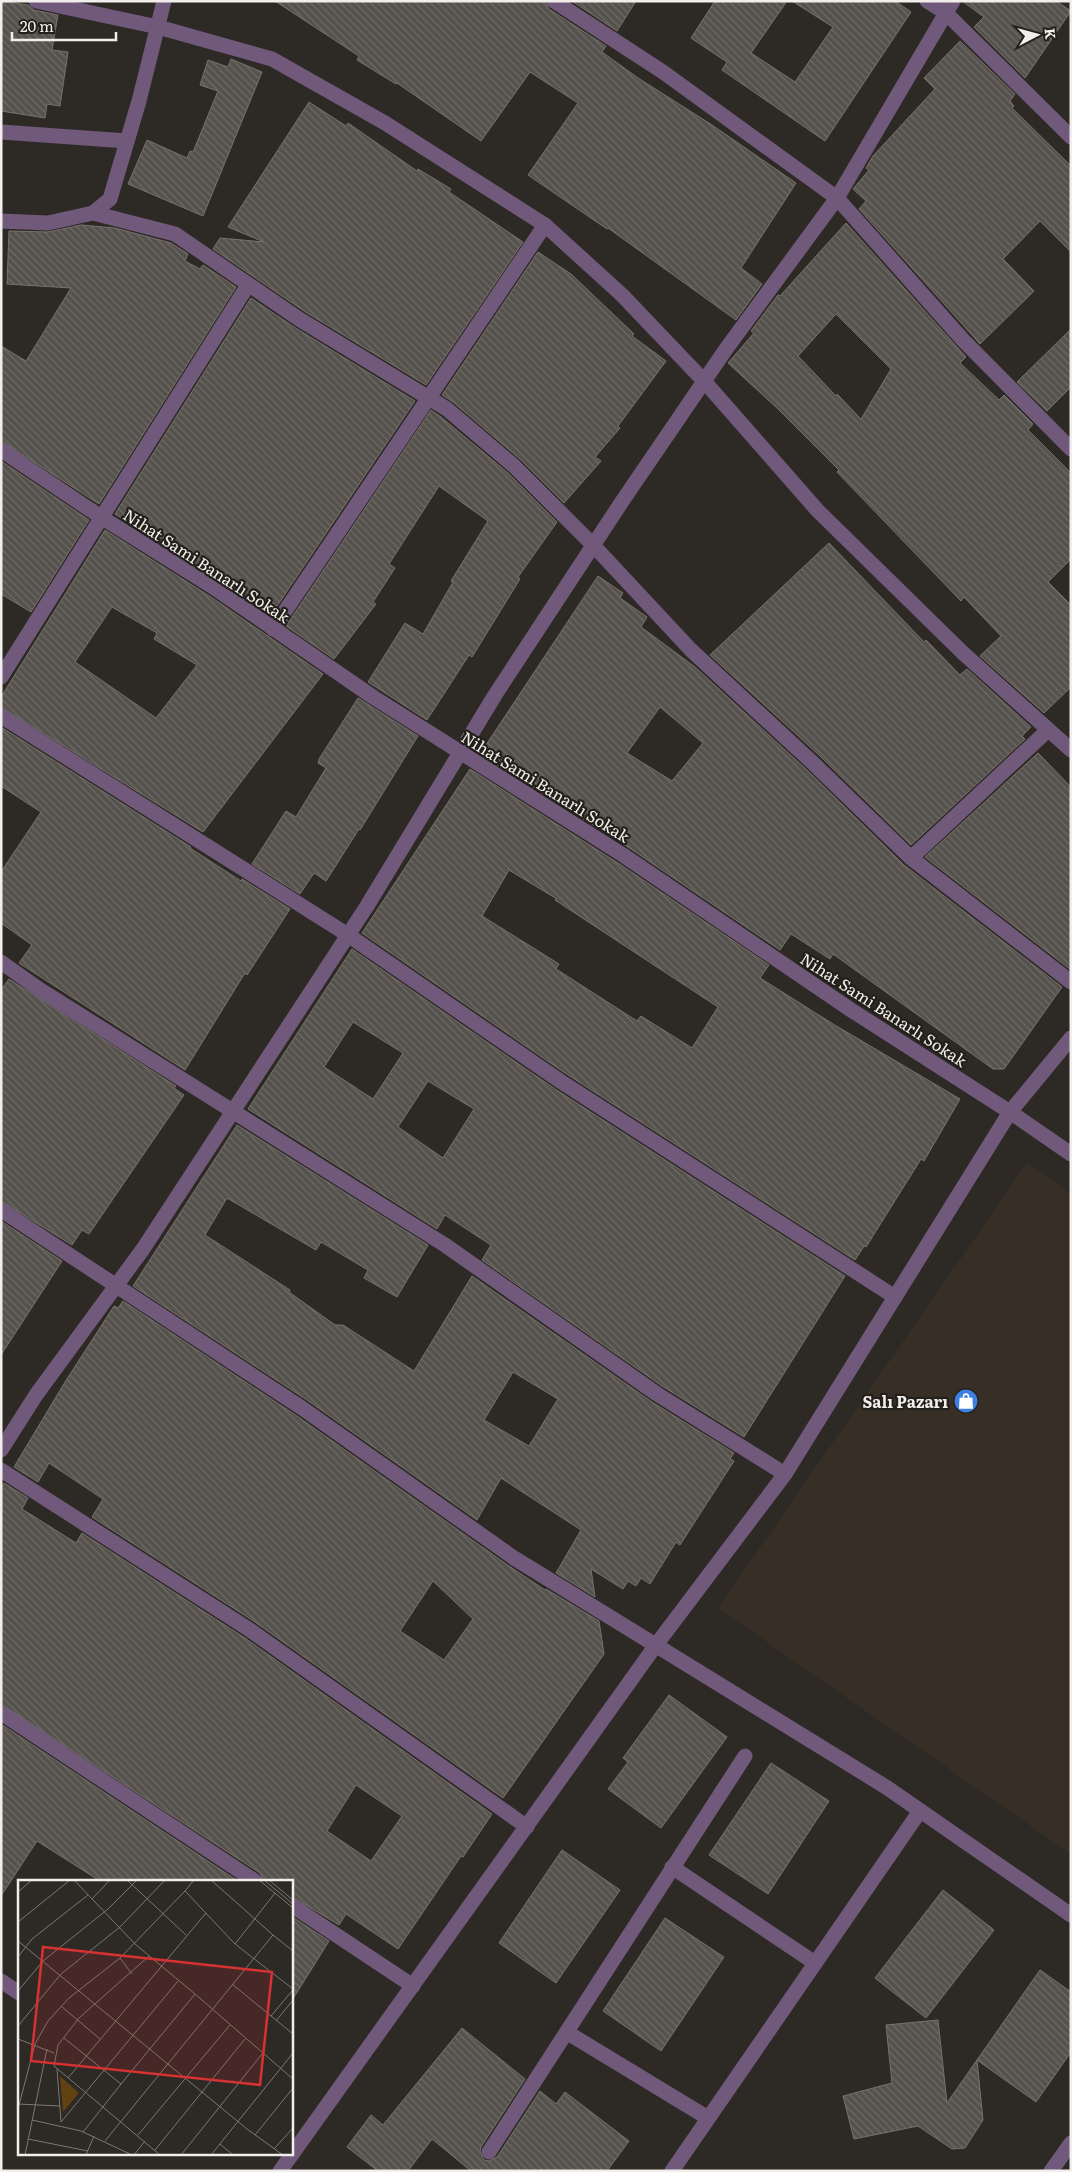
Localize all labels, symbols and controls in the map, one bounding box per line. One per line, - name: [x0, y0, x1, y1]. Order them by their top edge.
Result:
- scale bar: [12, 10, 116, 42]
- north arrow: [1012, 10, 1062, 60]
- text: 20 m: [20, 14, 54, 37]
- text: K: [1040, 27, 1061, 40]
- street label: Nihat Sami Banarlı Sokak: [119, 502, 295, 628]
- street label: Nihat Sami Banarlı Sokak: [457, 724, 635, 848]
- street label: Nihat Sami Banarlı Sokak: [796, 946, 972, 1072]
- shop icon: Salı Pazarı: [953, 1388, 979, 1414]
- place label: Salı Pazarı: [862, 1389, 948, 1413]
- inset map: [18, 1880, 292, 2154]

